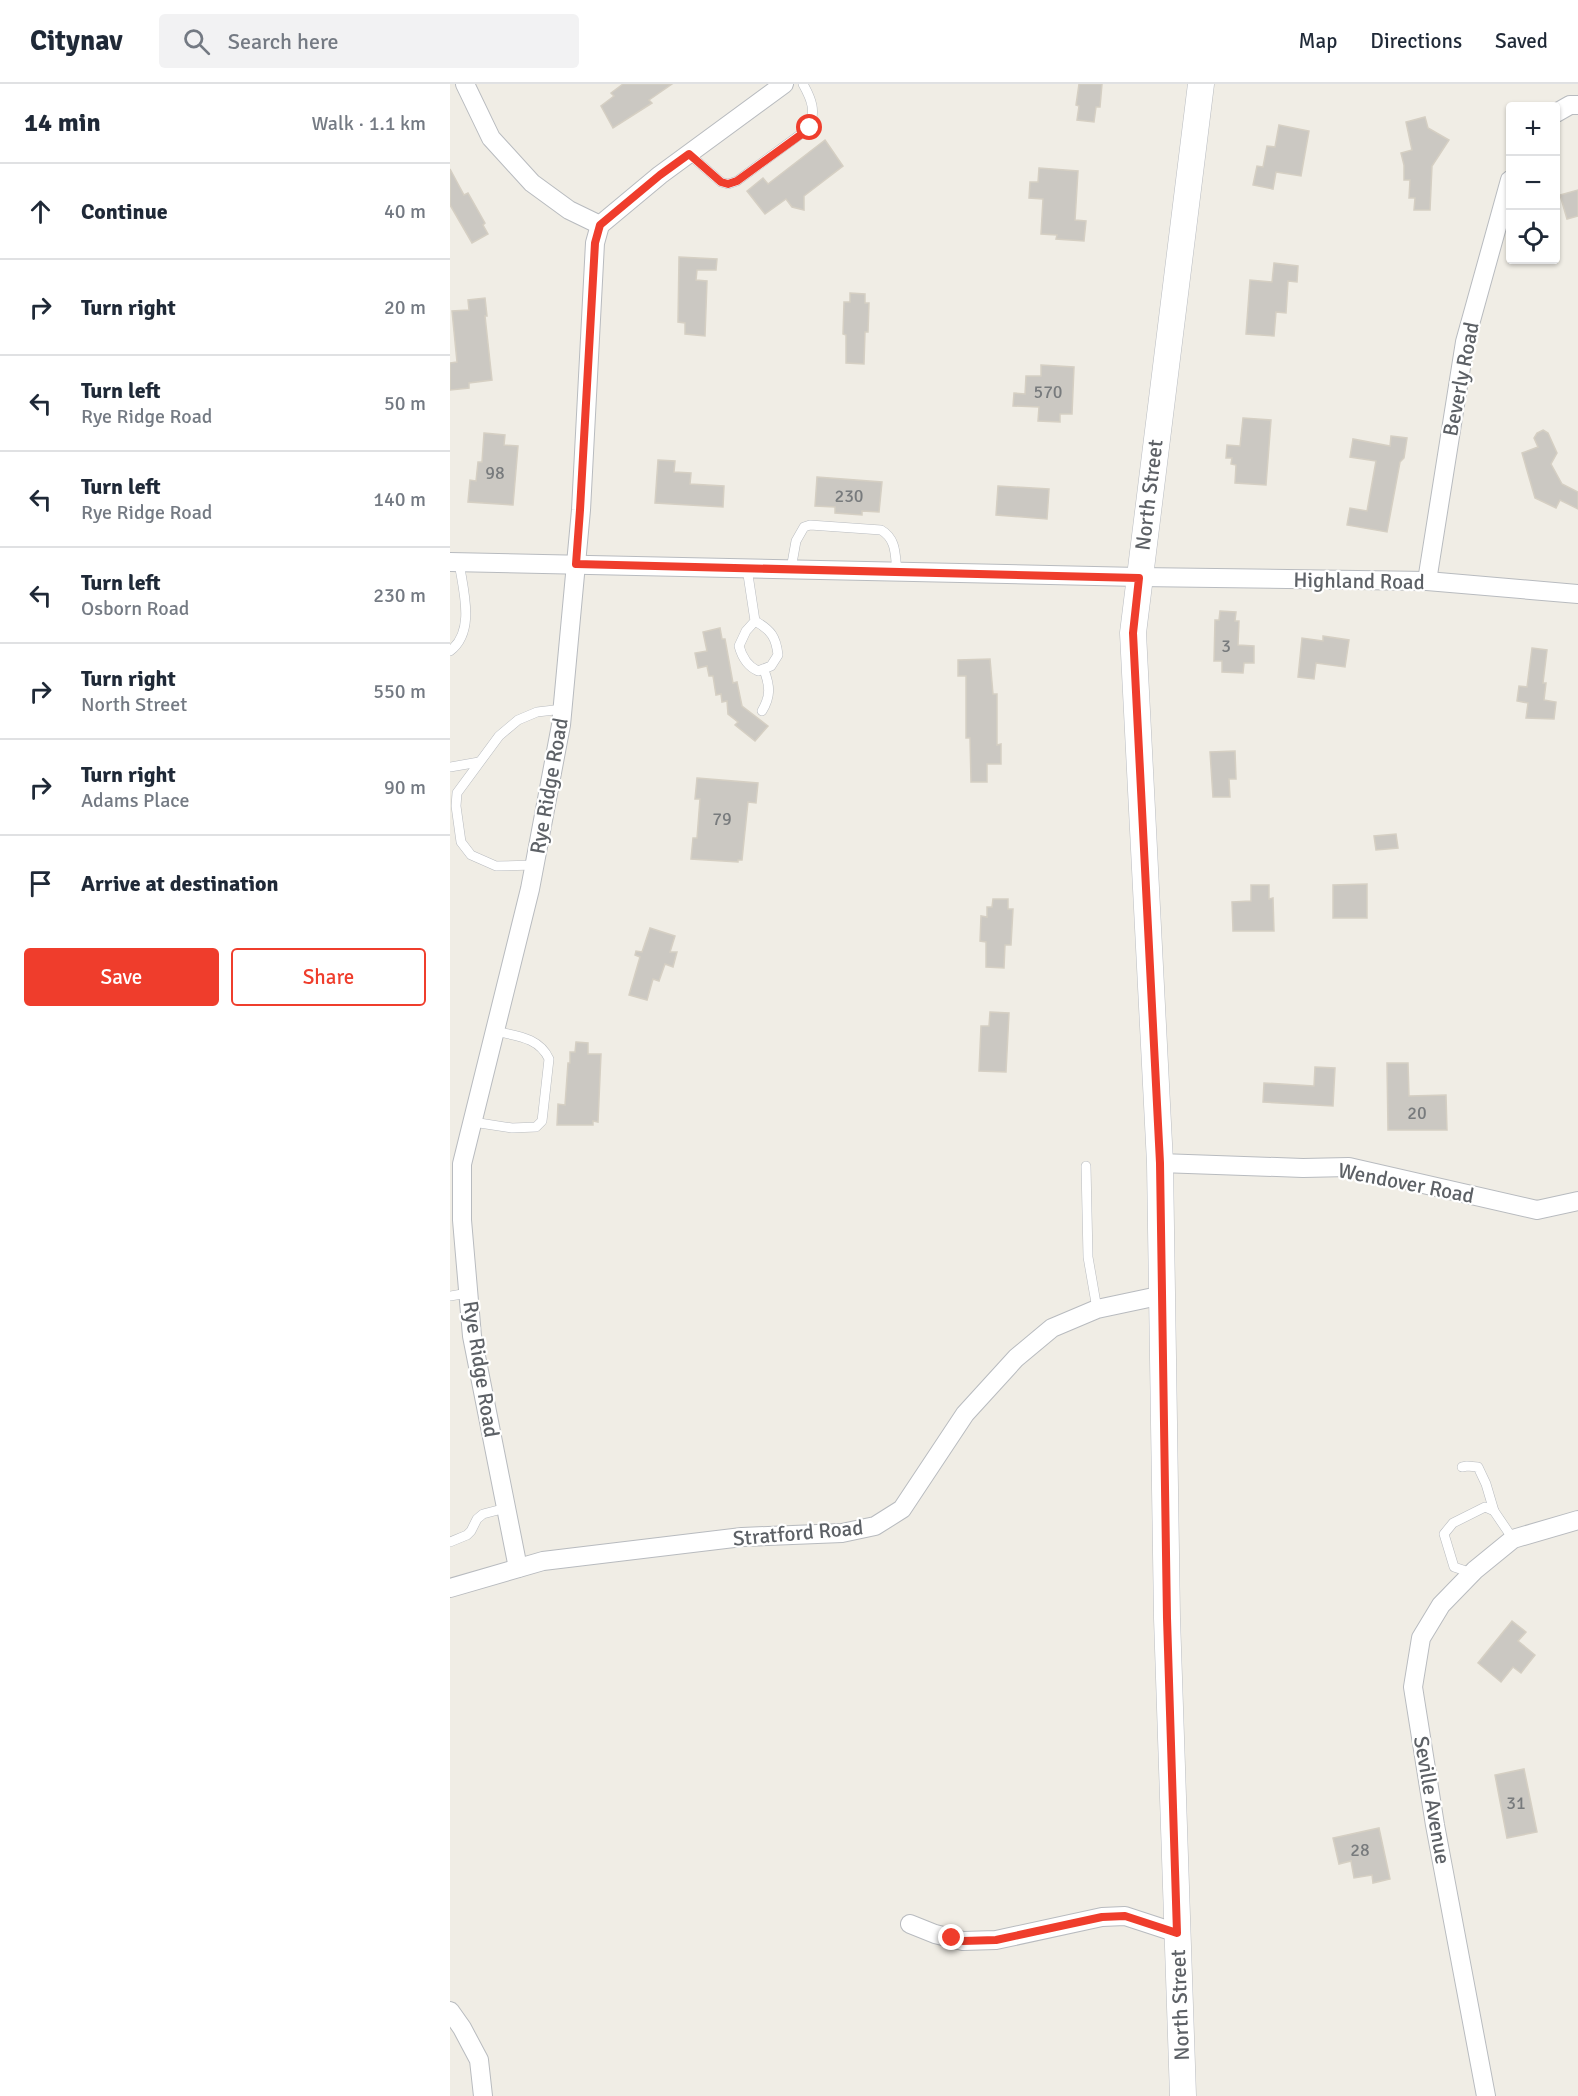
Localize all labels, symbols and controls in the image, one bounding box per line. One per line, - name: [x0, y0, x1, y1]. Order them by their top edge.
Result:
- search box: [159, 14, 579, 68]
- text: Citynav: [30, 24, 123, 58]
- icon: search: [180, 25, 213, 58]
- text: Search here: [228, 28, 339, 55]
- text: Map: [1299, 28, 1337, 54]
- text: Directions: [1370, 28, 1462, 54]
- text: Saved: [1495, 28, 1548, 54]
- map controls: [1506, 102, 1560, 264]
- button: +: [1506, 102, 1560, 156]
- text: 14 min: [24, 107, 101, 139]
- text: Walk · 1.1 km: [312, 111, 426, 136]
- route start: [796, 114, 822, 140]
- button: −: [1506, 156, 1560, 210]
- icon: ahead: [24, 195, 57, 228]
- text: Continue: [81, 198, 168, 225]
- text: 40 m: [384, 199, 426, 224]
- button: locate: [1506, 210, 1560, 264]
- icon: right: [24, 291, 57, 324]
- text: Turn right: [81, 294, 176, 321]
- text: 20 m: [384, 295, 426, 320]
- street label: Beverly Road: [1437, 320, 1485, 438]
- text: Turn left: [81, 377, 161, 404]
- house number: 570: [1033, 381, 1063, 403]
- icon: left: [24, 387, 57, 420]
- text: 50 m: [384, 391, 426, 416]
- text: Rye Ridge Road: [81, 404, 212, 429]
- street label: North Street: [1129, 438, 1169, 552]
- house number: 98: [485, 462, 505, 484]
- text: Turn left: [81, 473, 161, 500]
- icon: left: [24, 483, 57, 516]
- house number: 230: [834, 485, 864, 507]
- text: 140 m: [373, 487, 426, 512]
- text: Rye Ridge Road: [81, 500, 212, 525]
- street label: Highland Road: [1293, 567, 1425, 595]
- text: Turn left: [81, 569, 161, 596]
- icon: left: [24, 579, 57, 612]
- text: 230 m: [373, 583, 426, 608]
- text: Osborn Road: [81, 596, 189, 621]
- house number: 3: [1221, 635, 1231, 657]
- text: Turn right: [81, 665, 176, 692]
- icon: right: [24, 675, 57, 708]
- text: 550 m: [373, 679, 426, 704]
- text: North Street: [81, 692, 187, 717]
- street label: Rye Ridge Road: [524, 716, 574, 856]
- text: Turn right: [81, 761, 176, 788]
- icon: right: [24, 771, 57, 804]
- text: 90 m: [384, 775, 426, 800]
- text: Adams Place: [81, 788, 190, 813]
- house number: 79: [712, 808, 732, 830]
- icon: arrive: [24, 867, 57, 900]
- text: Arrive at destination: [81, 870, 278, 897]
- button: Save: [24, 948, 219, 1006]
- button: Share: [231, 948, 426, 1006]
- house number: 20: [1407, 1102, 1427, 1124]
- street label: Wendover Road: [1336, 1157, 1476, 1209]
- street label: Rye Ridge Road: [457, 1299, 505, 1439]
- street label: Stratford Road: [732, 1514, 864, 1552]
- street label: Seville Avenue: [1408, 1734, 1456, 1866]
- house number: 31: [1506, 1792, 1526, 1814]
- house number: 28: [1350, 1839, 1370, 1861]
- route end: [938, 1924, 964, 1950]
- street label: North Street: [1165, 1949, 1195, 2061]

